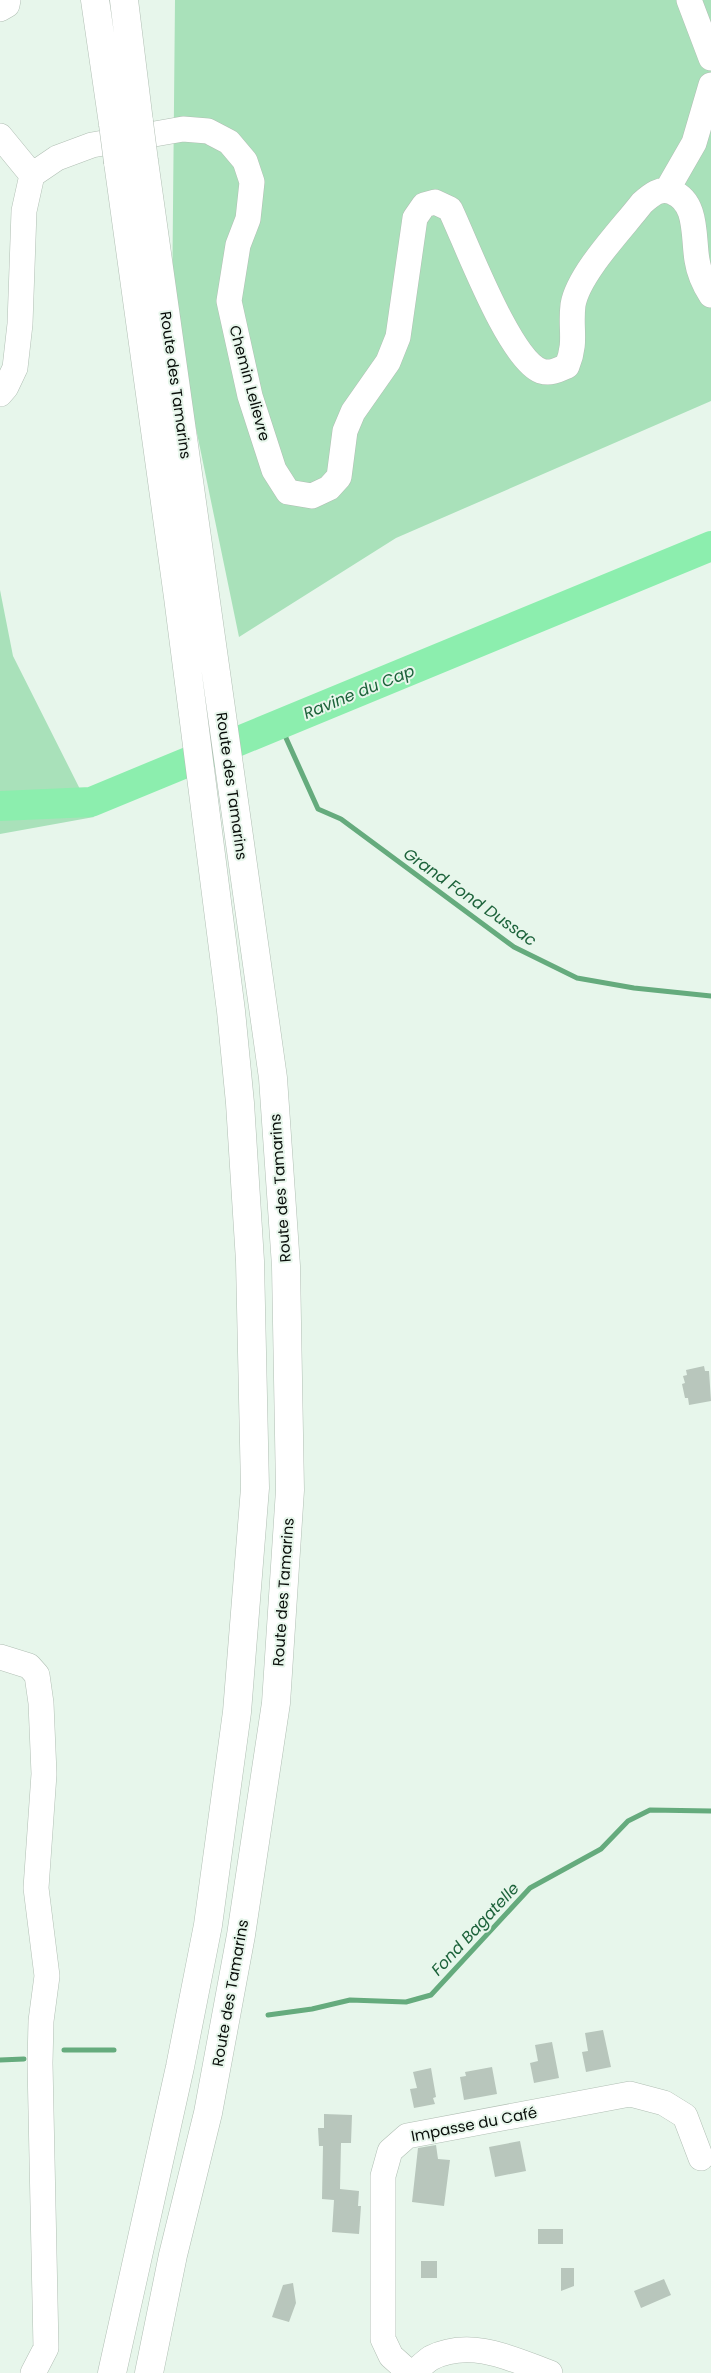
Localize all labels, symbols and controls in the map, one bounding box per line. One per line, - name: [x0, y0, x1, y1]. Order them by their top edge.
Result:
- street label: Route des Tamarins: [155, 310, 197, 460]
- street label: Chemin Lelievre: [224, 323, 276, 443]
- water label: Ravine du Cap: [300, 659, 418, 725]
- street label: Route des Tamarins: [211, 711, 253, 861]
- water label: Grand Fond Dussac: [399, 842, 542, 952]
- street label: Route des Tamarins: [264, 1113, 296, 1263]
- street label: Route des Tamarins: [267, 1517, 299, 1667]
- water label: Fond Bagatelle: [426, 1877, 524, 1981]
- street label: Route des Tamarins: [207, 1918, 253, 2068]
- street label: Impasse du Café: [409, 2101, 539, 2147]

